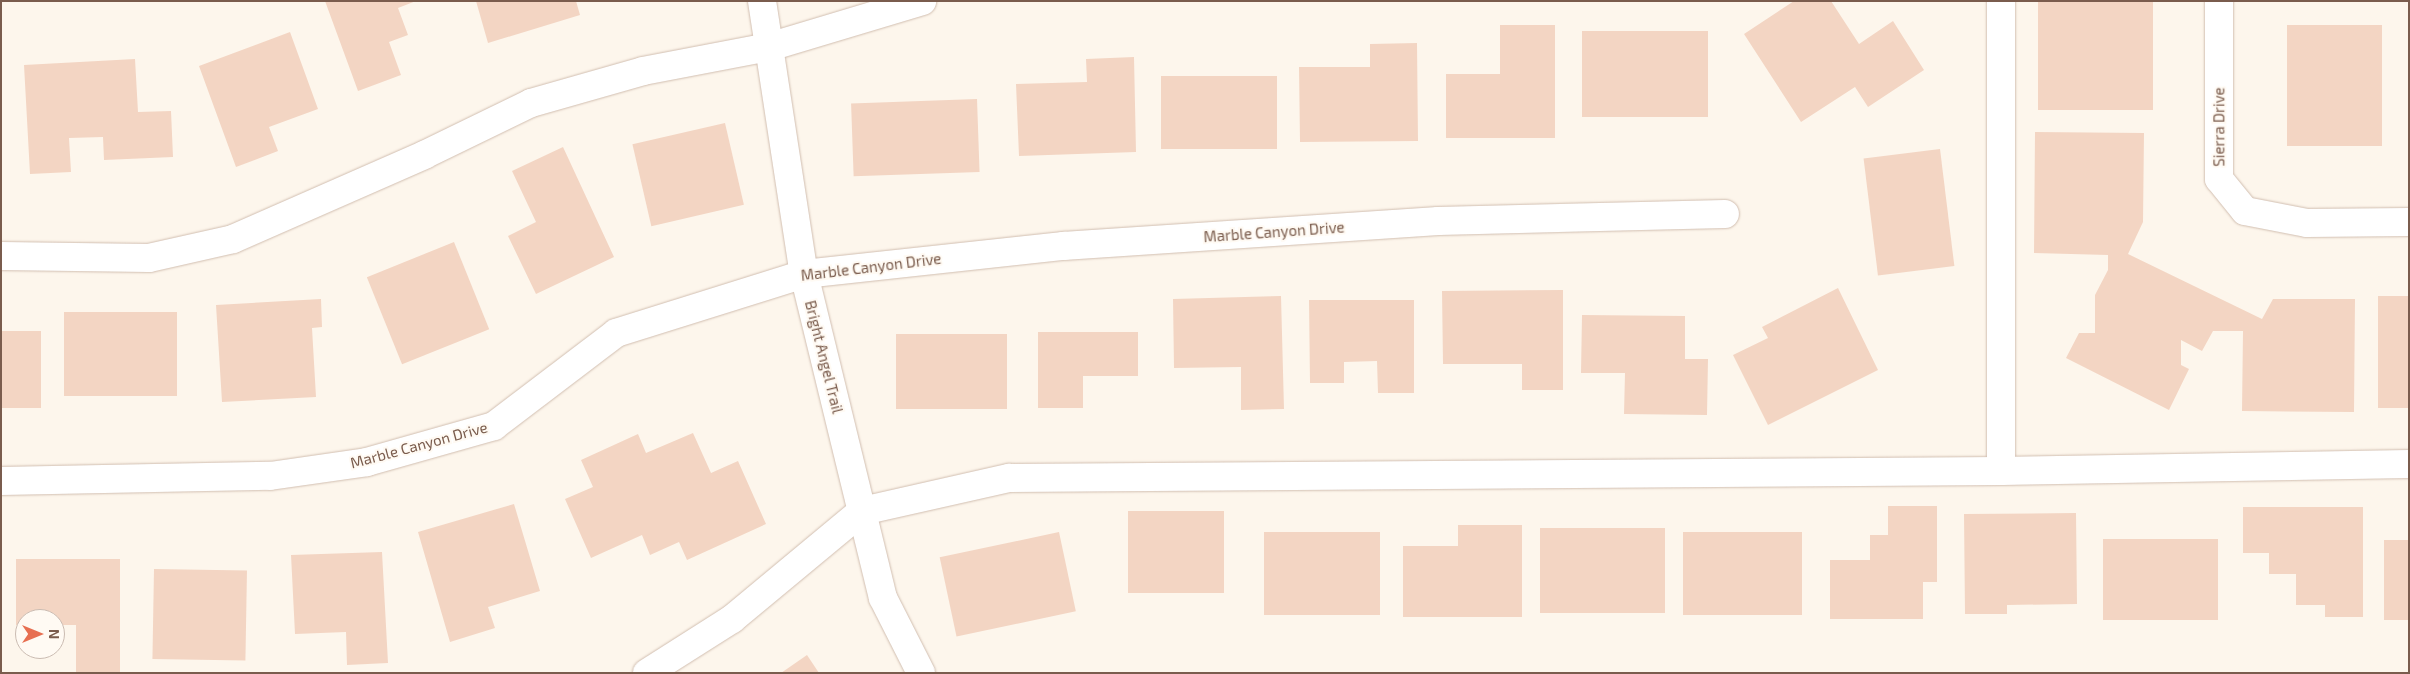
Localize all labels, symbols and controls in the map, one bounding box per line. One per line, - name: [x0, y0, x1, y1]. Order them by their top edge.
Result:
- street label: Sierra Drive: [2210, 87, 2228, 167]
- street label: Marble Canyon Drive: [1203, 218, 1345, 246]
- street label: Marble Canyon Drive: [800, 249, 942, 285]
- street label: Bright Angel Trail: [801, 298, 847, 416]
- street label: Marble Canyon Drive: [348, 418, 490, 472]
- north arrow: [15, 609, 65, 659]
- text: N: [46, 629, 63, 639]

